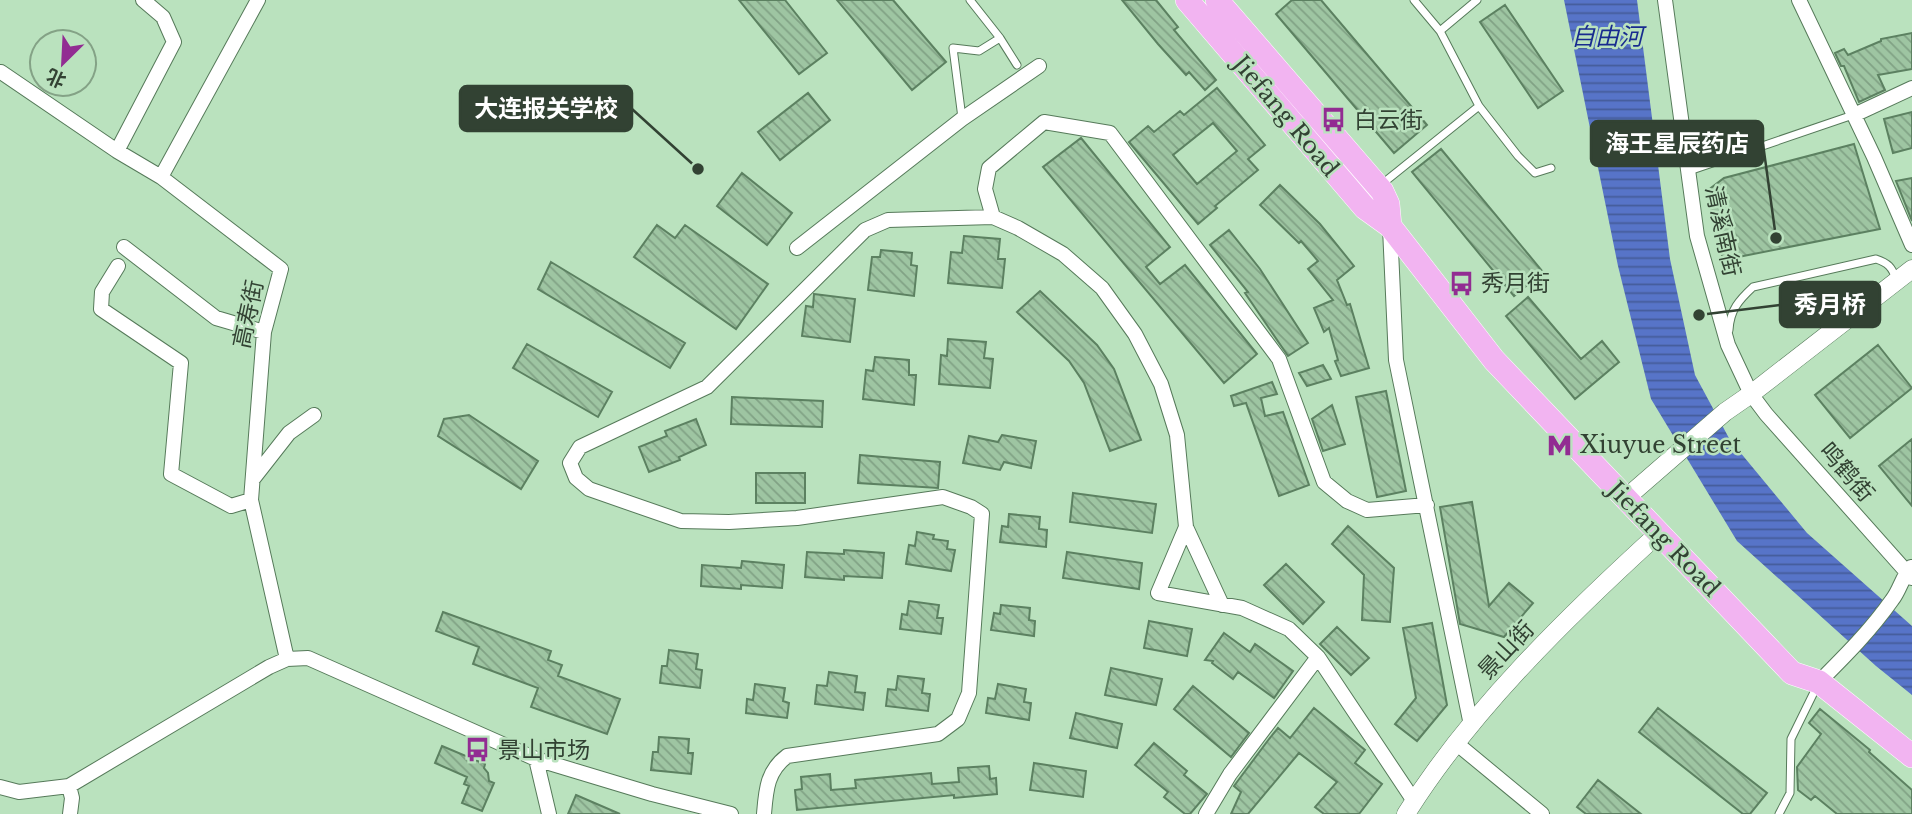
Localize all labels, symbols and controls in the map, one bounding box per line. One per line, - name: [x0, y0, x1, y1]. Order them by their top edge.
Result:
- water label: 自由河: [1571, 22, 1647, 51]
- north arrow: [28, 28, 98, 98]
- street label: Jiefang Road: [1225, 48, 1345, 182]
- text: 北: [43, 64, 70, 92]
- callout: 大连报关学校: [460, 86, 632, 131]
- text: 大连报关学校: [474, 94, 618, 123]
- bus stop icon: 白云街: [1320, 106, 1348, 134]
- place label: 白云街: [1354, 106, 1423, 134]
- callout: 海王星辰药店: [1591, 121, 1763, 166]
- text: 海王星辰药店: [1605, 129, 1749, 158]
- street label: 清溪南街: [1700, 183, 1746, 279]
- bus stop icon: 秀月街: [1447, 269, 1475, 297]
- place label: 秀月街: [1481, 269, 1550, 297]
- street label: 高寿街: [227, 277, 269, 351]
- callout: 秀月桥: [1780, 282, 1880, 327]
- text: 秀月桥: [1794, 290, 1866, 319]
- metro station icon: Xiuyue Street: [1546, 431, 1574, 459]
- place label: Xiuyue Street: [1580, 431, 1741, 459]
- street label: 鸣鹤街: [1814, 437, 1880, 507]
- street label: Jiefang Road: [1600, 473, 1726, 602]
- street label: 景山街: [1472, 615, 1540, 685]
- bus stop icon: 景山市场: [464, 736, 492, 764]
- place label: 景山市场: [498, 736, 590, 764]

